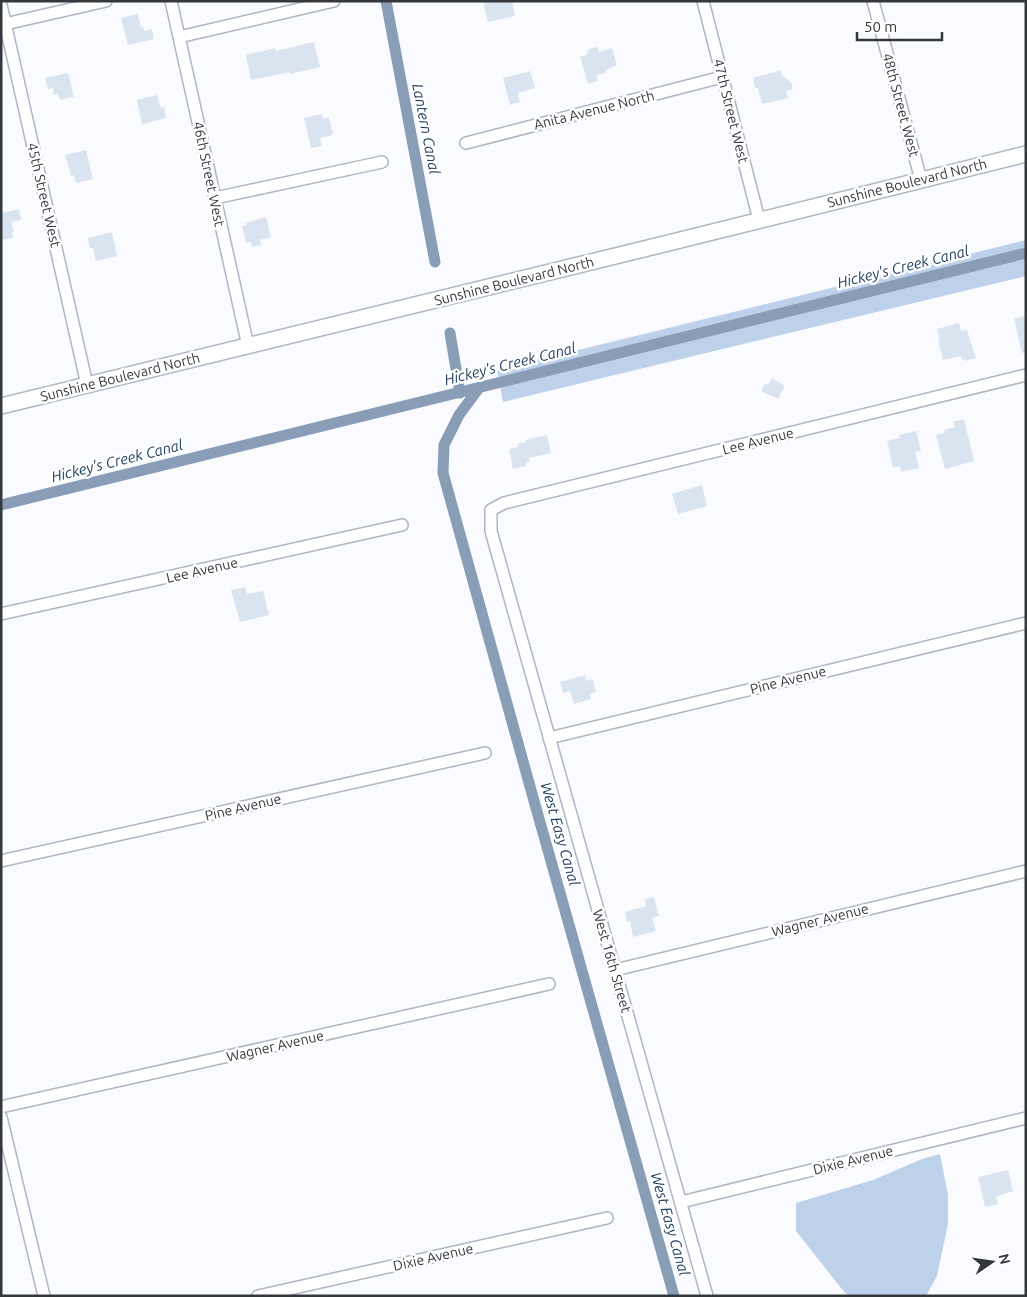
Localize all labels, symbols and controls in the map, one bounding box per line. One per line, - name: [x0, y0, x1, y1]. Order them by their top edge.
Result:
- scale bar: [857, 10, 942, 42]
- text: 50 m: [864, 18, 897, 35]
- street label: 48th Street West: [879, 51, 923, 159]
- street label: 47th Street West: [710, 57, 752, 165]
- water label: Lantern Canal: [409, 82, 444, 176]
- street label: Anita Avenue North: [532, 87, 656, 133]
- street label: 46th Street West: [190, 120, 228, 228]
- street label: 45th Street West: [24, 141, 64, 249]
- street label: Sunshine Boulevard North: [826, 155, 988, 211]
- water label: Hickey's Creek Canal: [835, 242, 971, 291]
- street label: Sunshine Boulevard North: [433, 253, 595, 309]
- water label: Hickey's Creek Canal: [442, 339, 578, 388]
- street label: Sunshine Boulevard North: [39, 349, 201, 405]
- street label: Lee Avenue: [721, 424, 795, 458]
- water label: Hickey's Creek Canal: [49, 436, 185, 485]
- street label: Lee Avenue: [165, 554, 239, 586]
- street label: Pine Avenue: [748, 663, 828, 697]
- water label: West Easy Canal: [538, 780, 584, 888]
- street label: Pine Avenue: [203, 790, 283, 824]
- street label: Wagner Avenue: [770, 900, 870, 940]
- street label: West 16th Street: [590, 907, 635, 1015]
- street label: Wagner Avenue: [225, 1027, 325, 1065]
- street label: Dixie Avenue: [811, 1142, 895, 1178]
- water label: West Easy Canal: [648, 1170, 694, 1278]
- north arrow: [967, 1237, 1017, 1287]
- street label: Dixie Avenue: [391, 1240, 475, 1274]
- text: N: [996, 1252, 1014, 1266]

